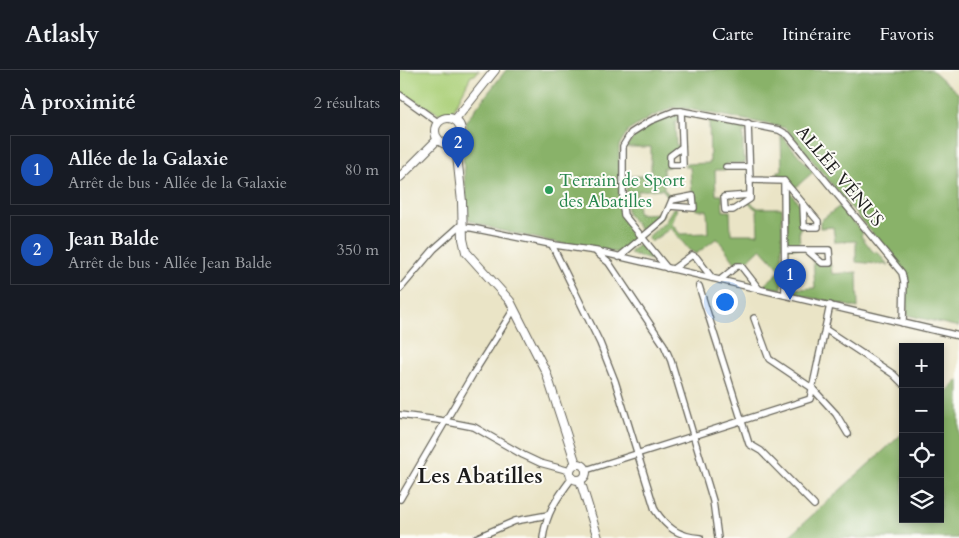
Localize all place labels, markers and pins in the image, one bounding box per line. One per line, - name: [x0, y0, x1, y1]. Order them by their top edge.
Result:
- pin: 2: [442, 127, 474, 168]
- place label: Terrain de Sport des Abatilles: [559, 168, 685, 214]
- marker: Terrain de Sport des Abatilles: [543, 184, 555, 196]
- pin: 1: [774, 259, 806, 300]

